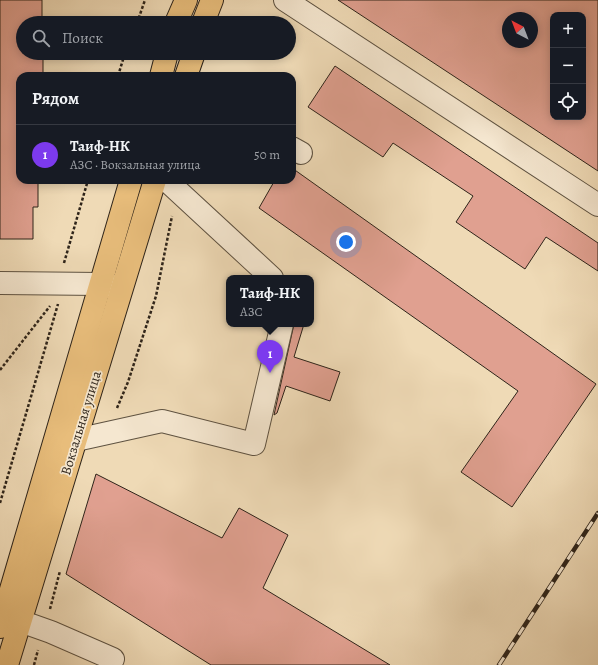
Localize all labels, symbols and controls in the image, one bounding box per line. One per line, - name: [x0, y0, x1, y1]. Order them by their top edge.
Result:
- north arrow: [502, 12, 538, 48]
- map controls: [550, 12, 586, 120]
- button: +: [550, 12, 586, 48]
- search box: [16, 16, 296, 60]
- icon: search: [30, 27, 52, 49]
- text: Поиск: [62, 28, 103, 48]
- button: −: [550, 48, 586, 84]
- button: locate: [550, 84, 586, 120]
- text: Рядом: [32, 87, 79, 110]
- text: Таиф-НК: [70, 136, 130, 156]
- text: 1: [43, 146, 47, 163]
- text: 50 m: [254, 146, 280, 163]
- text: АЗС · Вокзальная улица: [70, 156, 201, 173]
- your location: [336, 232, 356, 252]
- popup: [226, 275, 314, 327]
- text: Таиф-НК: [240, 283, 300, 303]
- text: АЗС: [240, 303, 263, 320]
- pin: 1: [257, 340, 283, 373]
- street label: Вокзальная улица: [56, 368, 106, 477]

